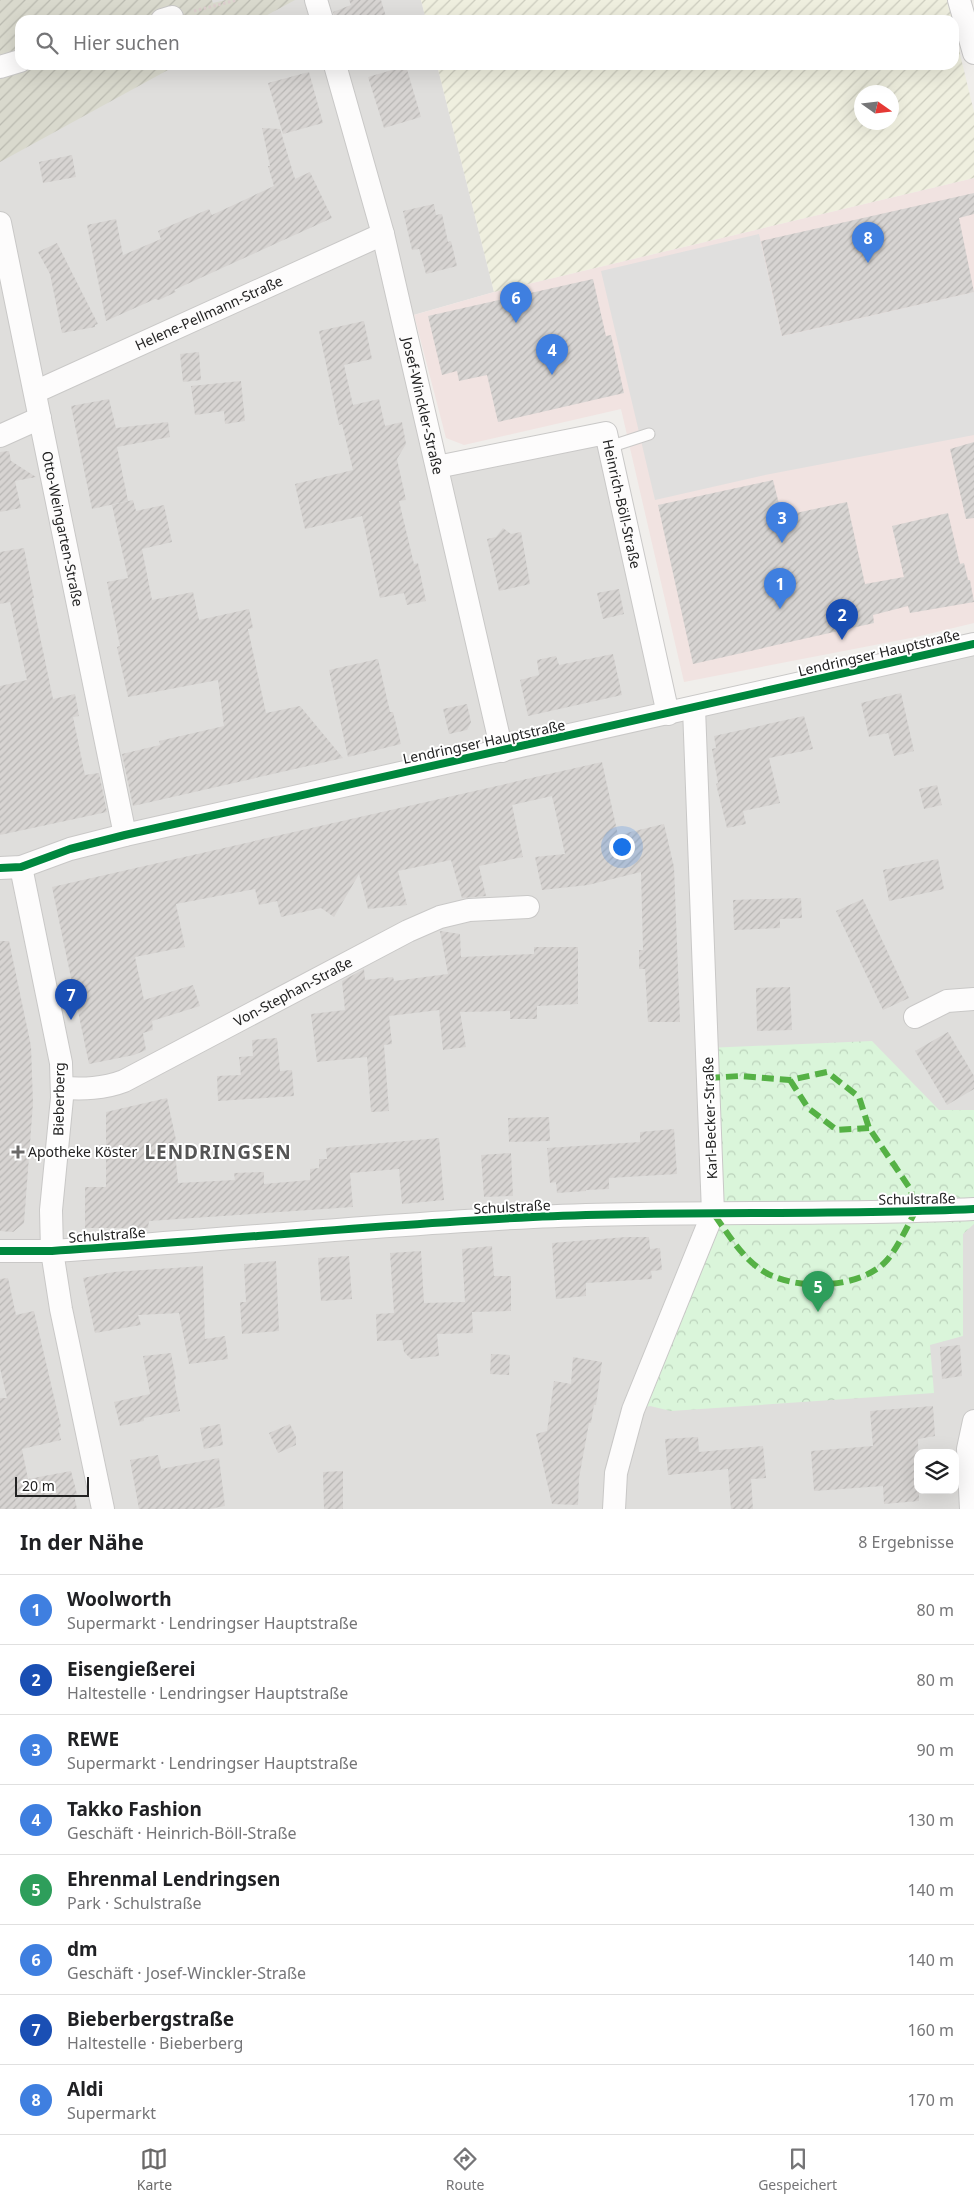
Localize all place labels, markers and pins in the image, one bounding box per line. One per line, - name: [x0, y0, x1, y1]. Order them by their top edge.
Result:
- pin: 8: [852, 222, 884, 263]
- pin: 6: [500, 282, 532, 323]
- pin: 4: [536, 334, 568, 375]
- pin: 3: [766, 502, 798, 543]
- pin: 1: [764, 568, 796, 609]
- pin: 2: [826, 599, 858, 640]
- pin: 7: [55, 979, 87, 1020]
- place label: Apotheke Köster: [28, 1142, 137, 1161]
- marker: Apotheke Köster: [12, 1146, 24, 1158]
- pin: 5: [802, 1271, 834, 1312]

